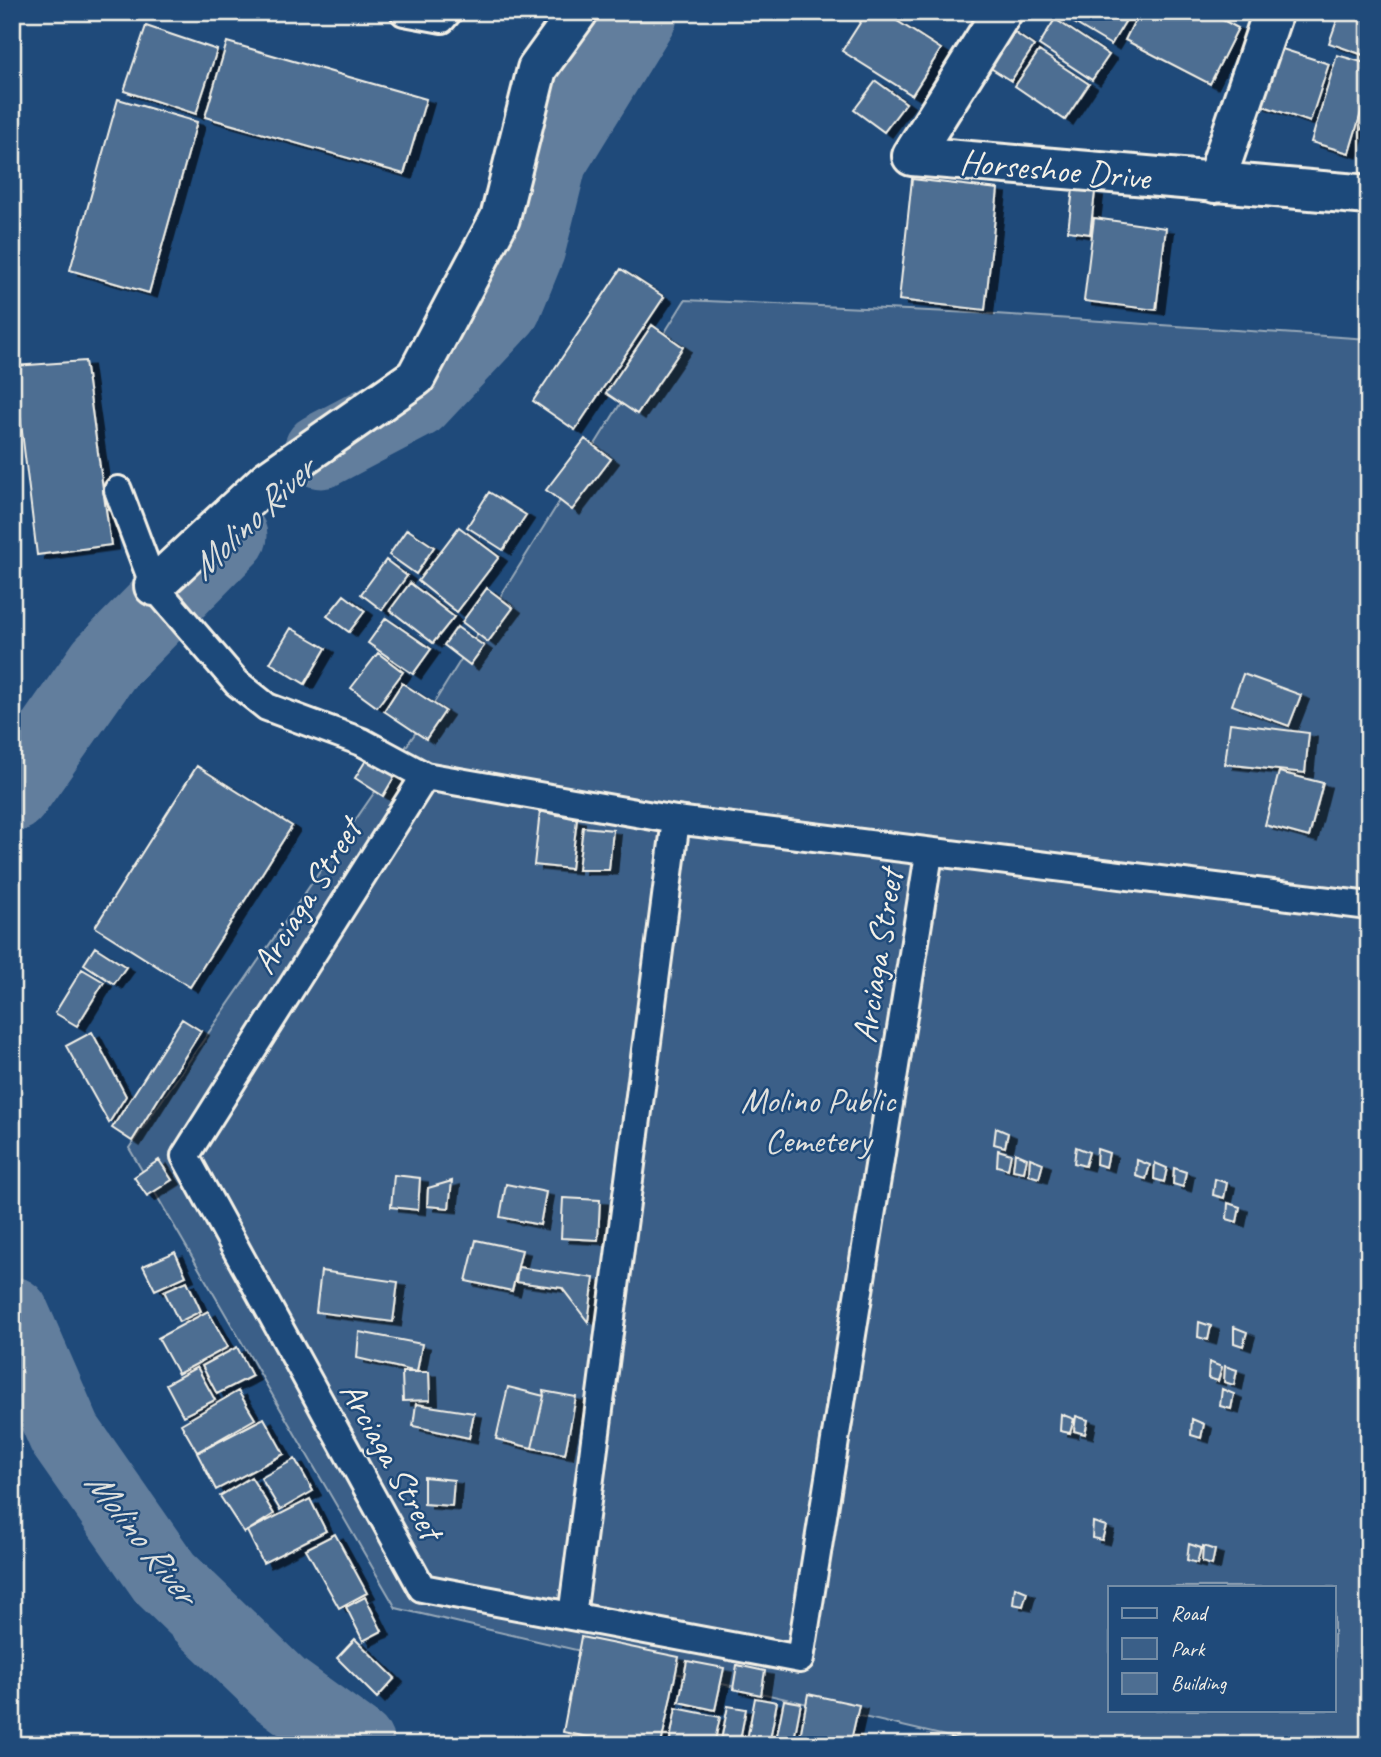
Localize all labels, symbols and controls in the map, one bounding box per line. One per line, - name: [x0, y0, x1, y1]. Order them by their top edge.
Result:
- street label: Horseshoe Drive: [958, 139, 1155, 200]
- water label: Molino River: [179, 443, 329, 589]
- street label: Arciaga Street: [241, 807, 374, 982]
- street label: Arciaga Street: [842, 862, 914, 1046]
- park label: Molino Public Cemetery: [741, 1078, 897, 1163]
- street label: Arciaga Street: [330, 1373, 456, 1551]
- water label: Molino River: [75, 1460, 212, 1617]
- legend: [1108, 1586, 1336, 1712]
- text: Road: [1171, 1600, 1210, 1626]
- text: Park: [1171, 1636, 1206, 1662]
- text: Building: [1171, 1670, 1228, 1696]

